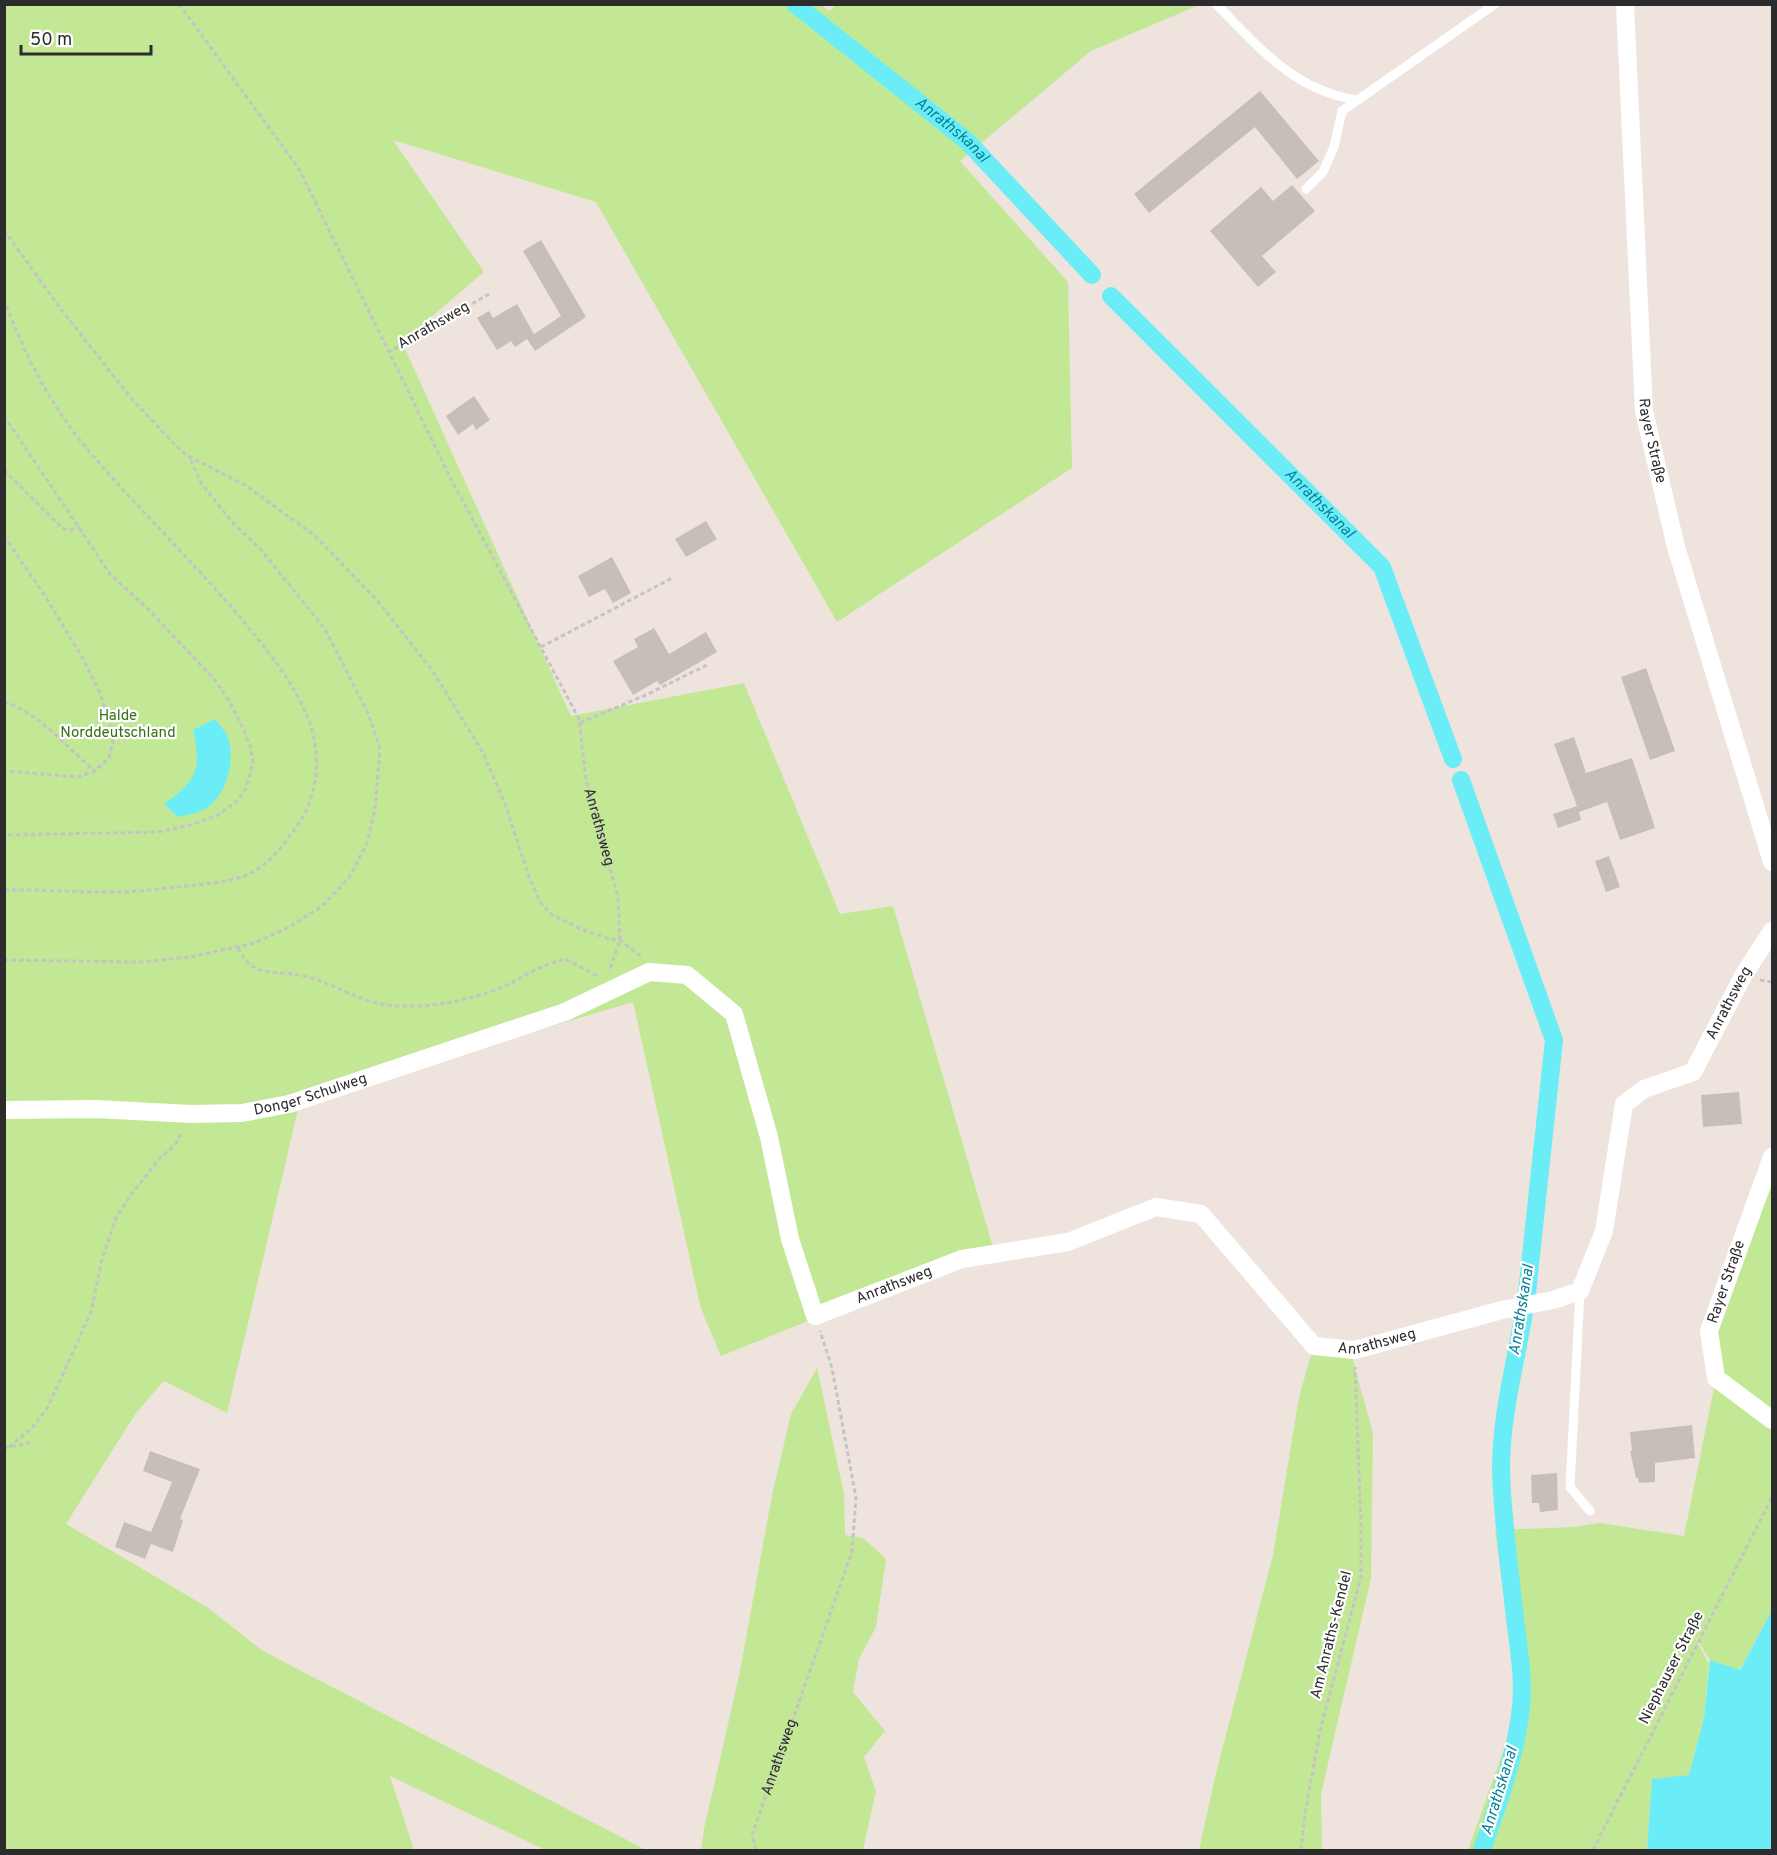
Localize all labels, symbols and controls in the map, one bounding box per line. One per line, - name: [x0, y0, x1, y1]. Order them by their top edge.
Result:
- scale bar: [21, 18, 152, 56]
- text: 50 m: [30, 29, 72, 52]
- water label: Anrathskanal: [910, 93, 993, 168]
- street label: Anrathsweg: [395, 298, 473, 354]
- street label: Rayer Straße: [1634, 398, 1670, 485]
- water label: Anrathskanal: [1280, 465, 1359, 544]
- park label: Halde Norddeutschland: [60, 707, 176, 743]
- street label: Anrathsweg: [579, 786, 618, 868]
- street label: Anrathsweg: [1702, 963, 1756, 1043]
- street label: Donger Schulweg: [252, 1069, 370, 1120]
- street label: Rayer Straße: [1704, 1238, 1750, 1326]
- street label: Anrathsweg: [853, 1262, 935, 1309]
- water label: Anrathskanal: [1505, 1263, 1539, 1357]
- street label: Anrathsweg: [1337, 1324, 1418, 1360]
- street label: Am Anraths-Kendel: [1307, 1569, 1357, 1701]
- street label: Niephauser Straße: [1635, 1608, 1709, 1728]
- street label: Anrathsweg: [757, 1716, 802, 1798]
- water label: Anrathskanal: [1477, 1744, 1523, 1838]

